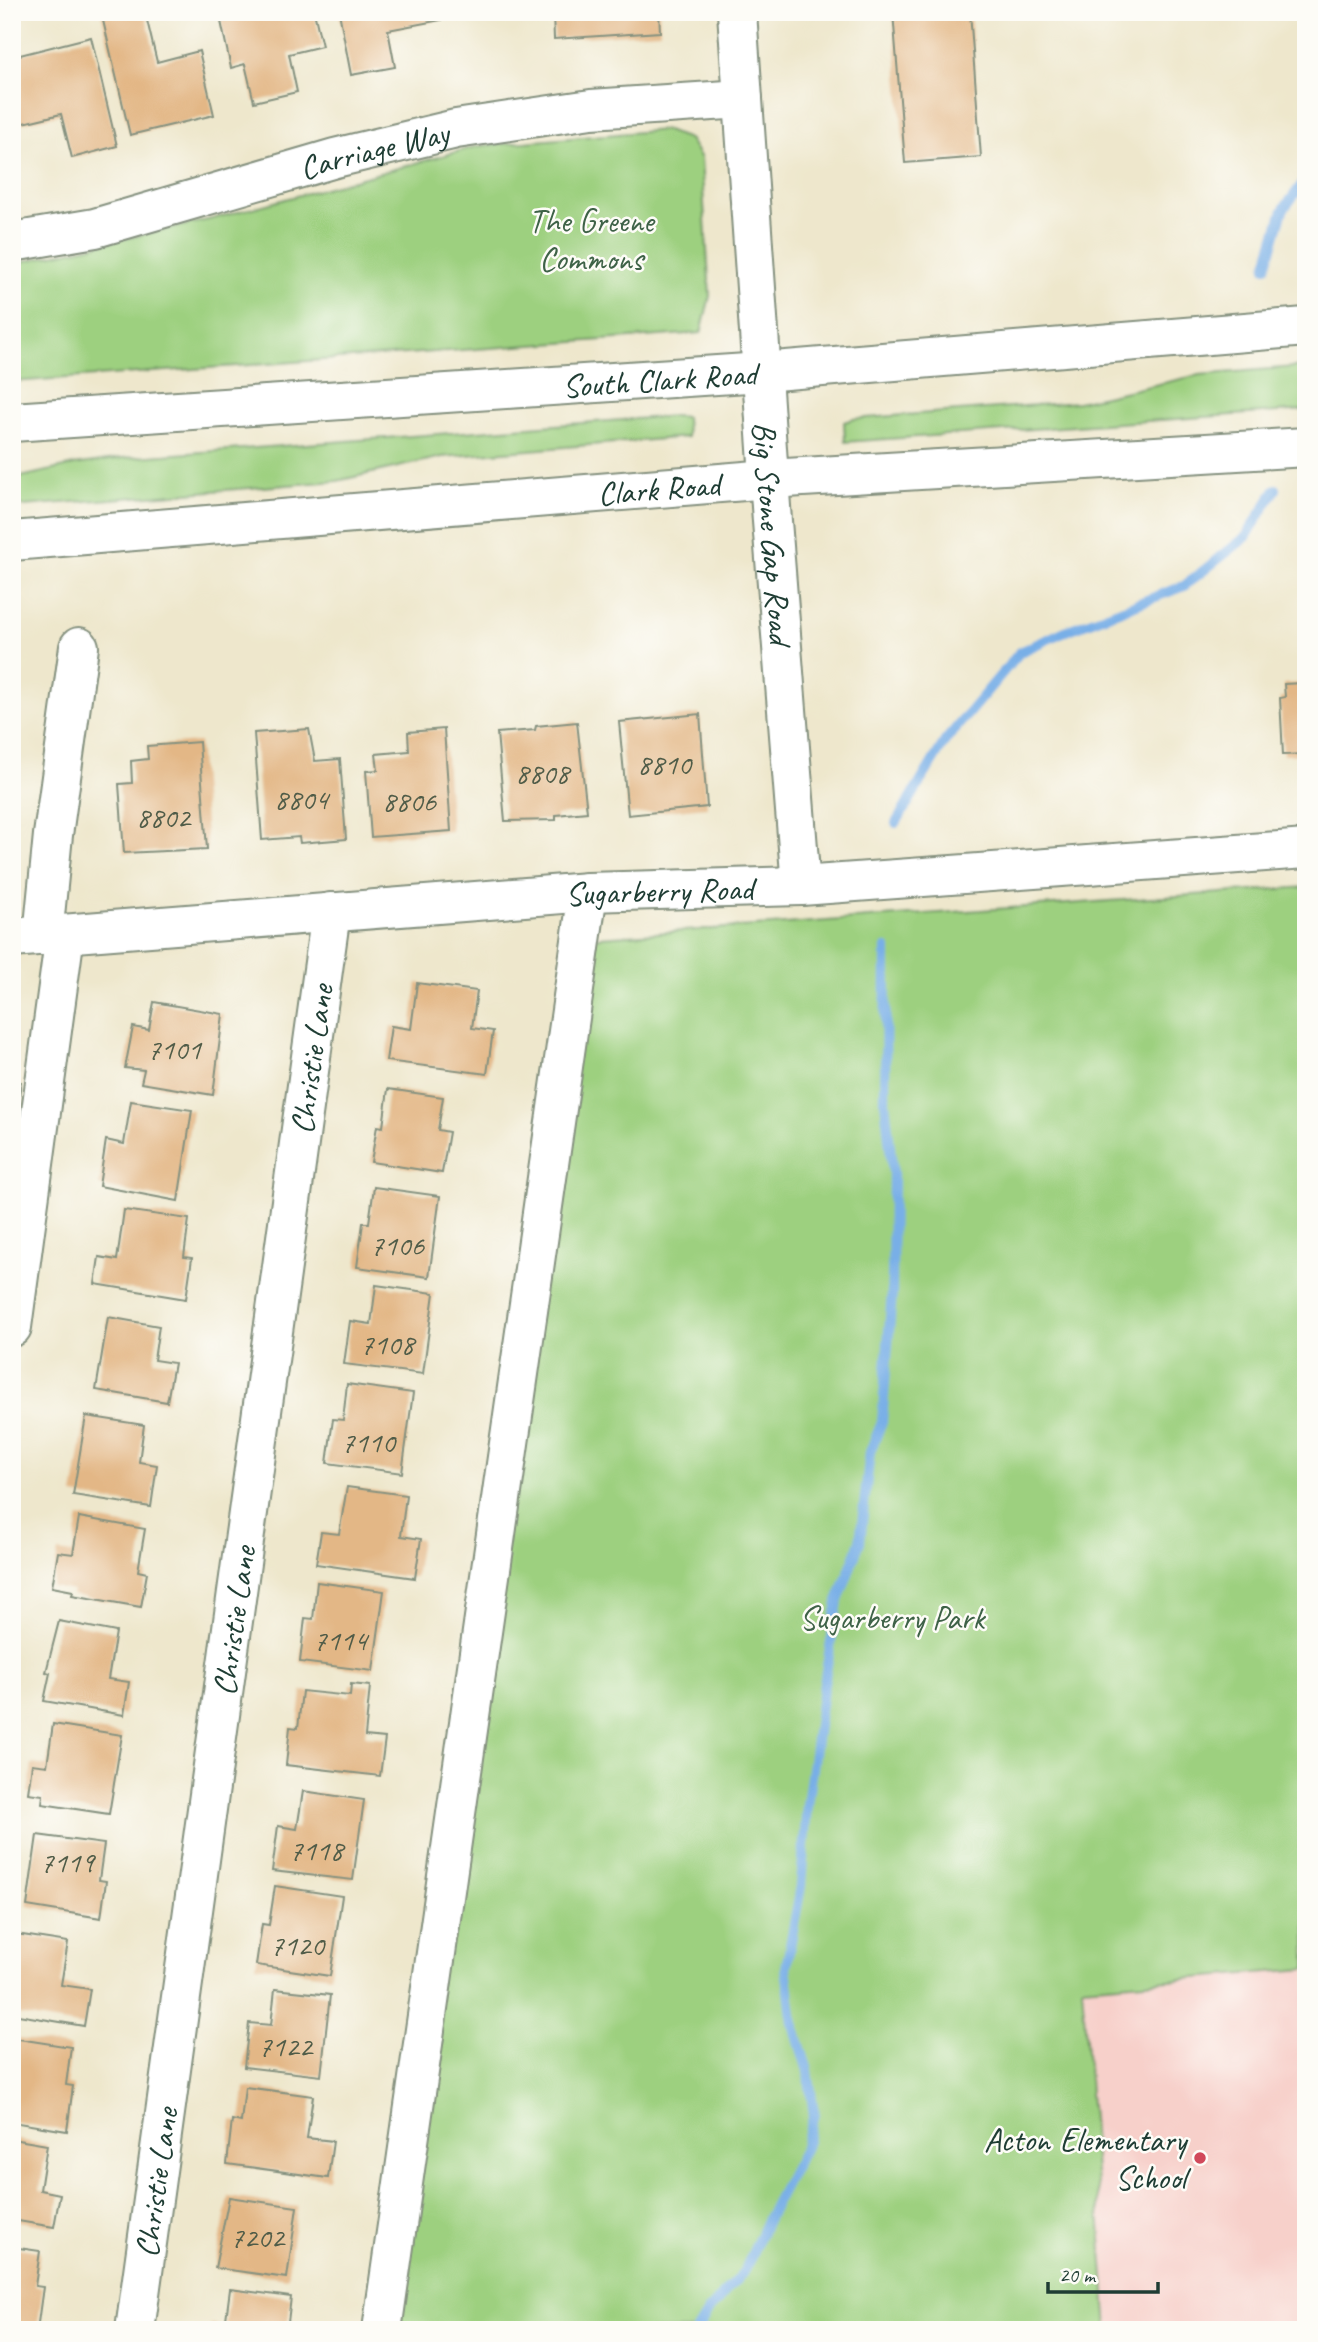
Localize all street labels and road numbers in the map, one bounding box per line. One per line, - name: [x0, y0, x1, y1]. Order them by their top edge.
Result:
- street label: Carriage Way: [295, 111, 456, 189]
- street label: South Clark Road: [561, 352, 763, 407]
- street label: Big Stone Gap Road: [743, 420, 802, 650]
- street label: Clark Road: [596, 463, 727, 515]
- street label: Sugarberry Road: [564, 867, 759, 916]
- street label: Christie Lane: [281, 980, 343, 1136]
- street label: Christie Lane: [203, 1541, 265, 1698]
- street label: Christie Lane: [125, 2103, 188, 2260]

